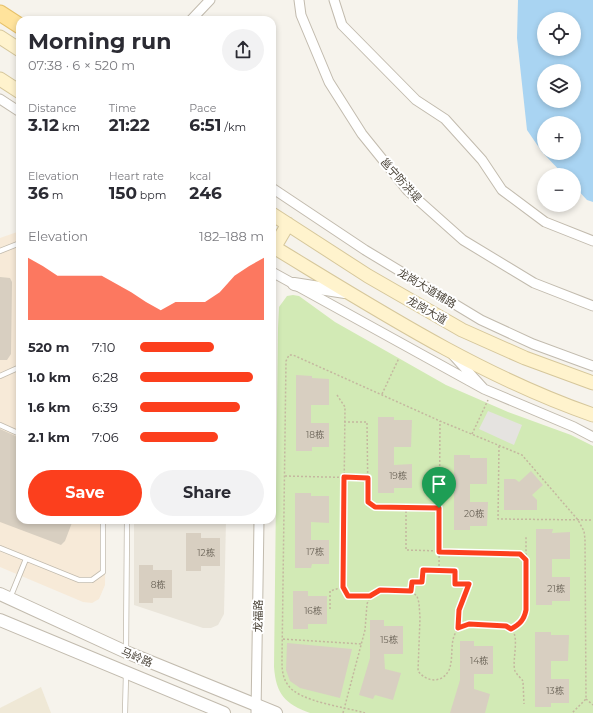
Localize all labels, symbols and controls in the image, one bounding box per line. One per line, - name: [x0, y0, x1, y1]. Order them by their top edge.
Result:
- map controls: [537, 12, 581, 212]
- button: locate: [537, 12, 581, 56]
- text: Morning run: [28, 28, 171, 55]
- button: share: [222, 29, 264, 71]
- text: 07:38 · 6 × 520 m: [28, 57, 135, 73]
- button: layers: [537, 64, 581, 108]
- text: Distance: [28, 101, 76, 115]
- text: Time: [109, 101, 136, 115]
- text: Pace: [189, 101, 216, 115]
- text: 3.12: [28, 115, 59, 135]
- text: 21:22: [109, 115, 150, 135]
- text: 6:51: [189, 115, 221, 135]
- button: +: [537, 116, 581, 160]
- text: km: [59, 120, 80, 134]
- text: /km: [221, 120, 246, 134]
- street label: 邕宁防洪堤: [377, 155, 425, 205]
- button: −: [537, 168, 581, 212]
- text: Elevation: [28, 169, 79, 183]
- text: Heart rate: [109, 169, 164, 183]
- text: kcal: [189, 169, 211, 183]
- text: 36: [28, 183, 49, 203]
- text: 150: [109, 183, 137, 203]
- text: 246: [189, 183, 222, 203]
- text: m: [49, 188, 63, 202]
- text: bpm: [137, 188, 166, 202]
- text: Elevation: [28, 228, 88, 244]
- text: 182–188 m: [199, 228, 264, 244]
- street label: 龙岗大道辅路: [395, 265, 459, 311]
- street label: 龙岗大道: [405, 293, 449, 327]
- text: 520 m: [28, 339, 69, 355]
- text: 7:10: [92, 339, 115, 355]
- text: 1.0 km: [28, 369, 71, 385]
- text: 6:28: [92, 369, 118, 385]
- text: 1.6 km: [28, 399, 70, 415]
- text: 6:39: [92, 399, 118, 415]
- text: 2.1 km: [28, 429, 70, 445]
- text: 7:06: [92, 429, 119, 445]
- house number: 18栋: [306, 429, 324, 440]
- pin: [422, 467, 456, 508]
- button: Save: [28, 470, 142, 516]
- button: Share: [150, 470, 264, 516]
- house number: 19栋: [389, 470, 407, 481]
- icon: arrive: [428, 473, 450, 495]
- house number: 20栋: [464, 508, 484, 519]
- house number: 17栋: [306, 546, 324, 557]
- house number: 12栋: [197, 547, 215, 558]
- house number: 8栋: [151, 579, 165, 590]
- house number: 21栋: [547, 583, 565, 594]
- street label: 龙福路: [251, 599, 265, 633]
- house number: 16栋: [304, 605, 322, 616]
- house number: 15栋: [380, 634, 398, 645]
- street label: 马岭路: [119, 644, 155, 670]
- house number: 14栋: [470, 655, 488, 666]
- house number: 13栋: [546, 685, 564, 696]

